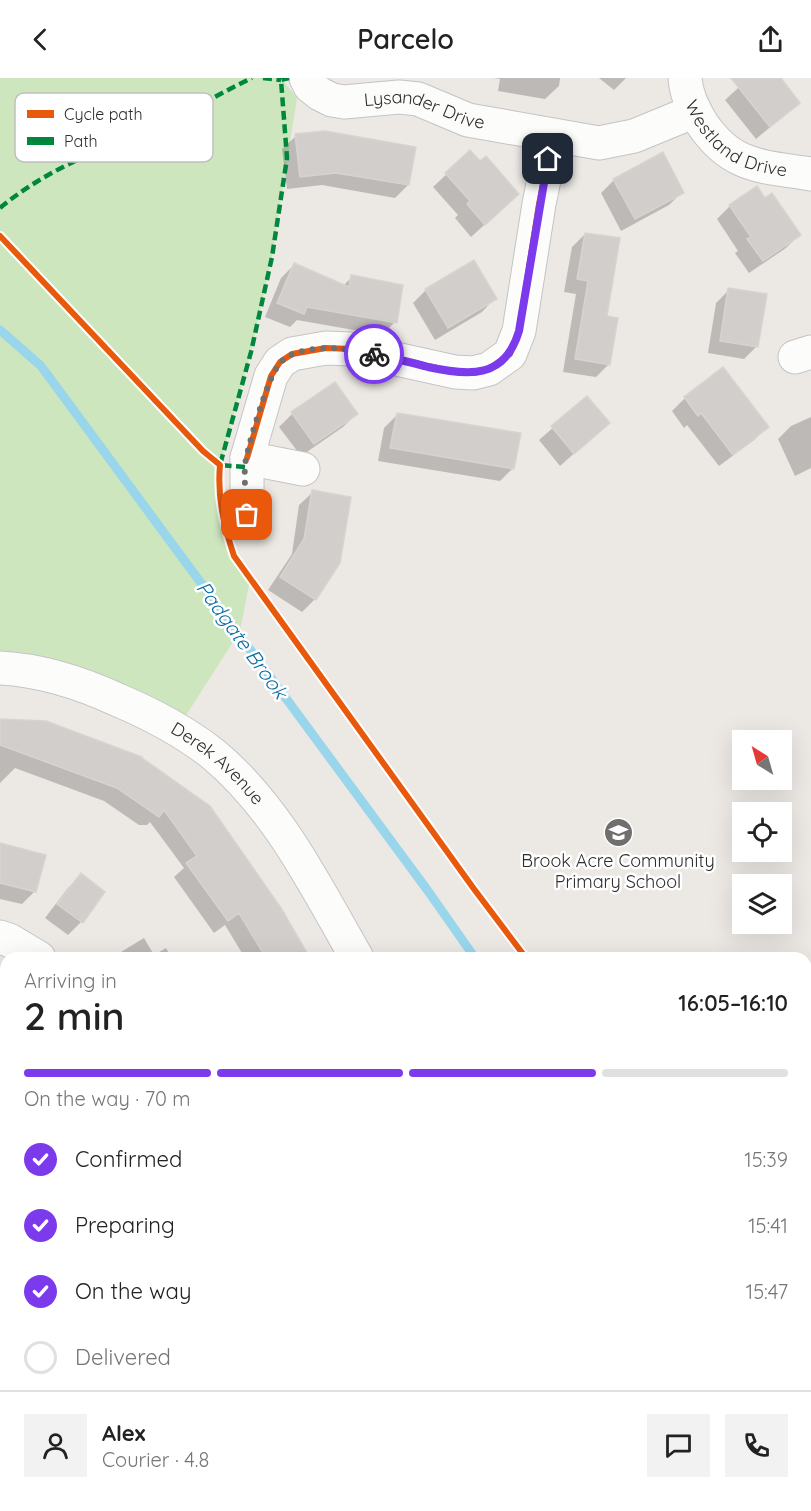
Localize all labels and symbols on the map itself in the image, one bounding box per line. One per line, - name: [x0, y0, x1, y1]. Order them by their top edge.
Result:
- street label: Lysander Drive: [363, 85, 487, 134]
- legend: [15, 93, 213, 162]
- street label: Westland Drive: [680, 96, 789, 181]
- text: Cycle path: [64, 104, 143, 124]
- text: Path: [64, 131, 98, 151]
- pin: [522, 133, 573, 184]
- courier: [344, 324, 404, 384]
- pin: [221, 489, 272, 540]
- water label: Padgate Brook: [191, 576, 295, 705]
- street label: Derek Avenue: [167, 717, 269, 809]
- north arrow: [732, 730, 792, 790]
- school or university icon: Brook Acre Community Primary School: [602, 816, 634, 848]
- place label: Brook Acre Community Primary School: [521, 849, 715, 893]

